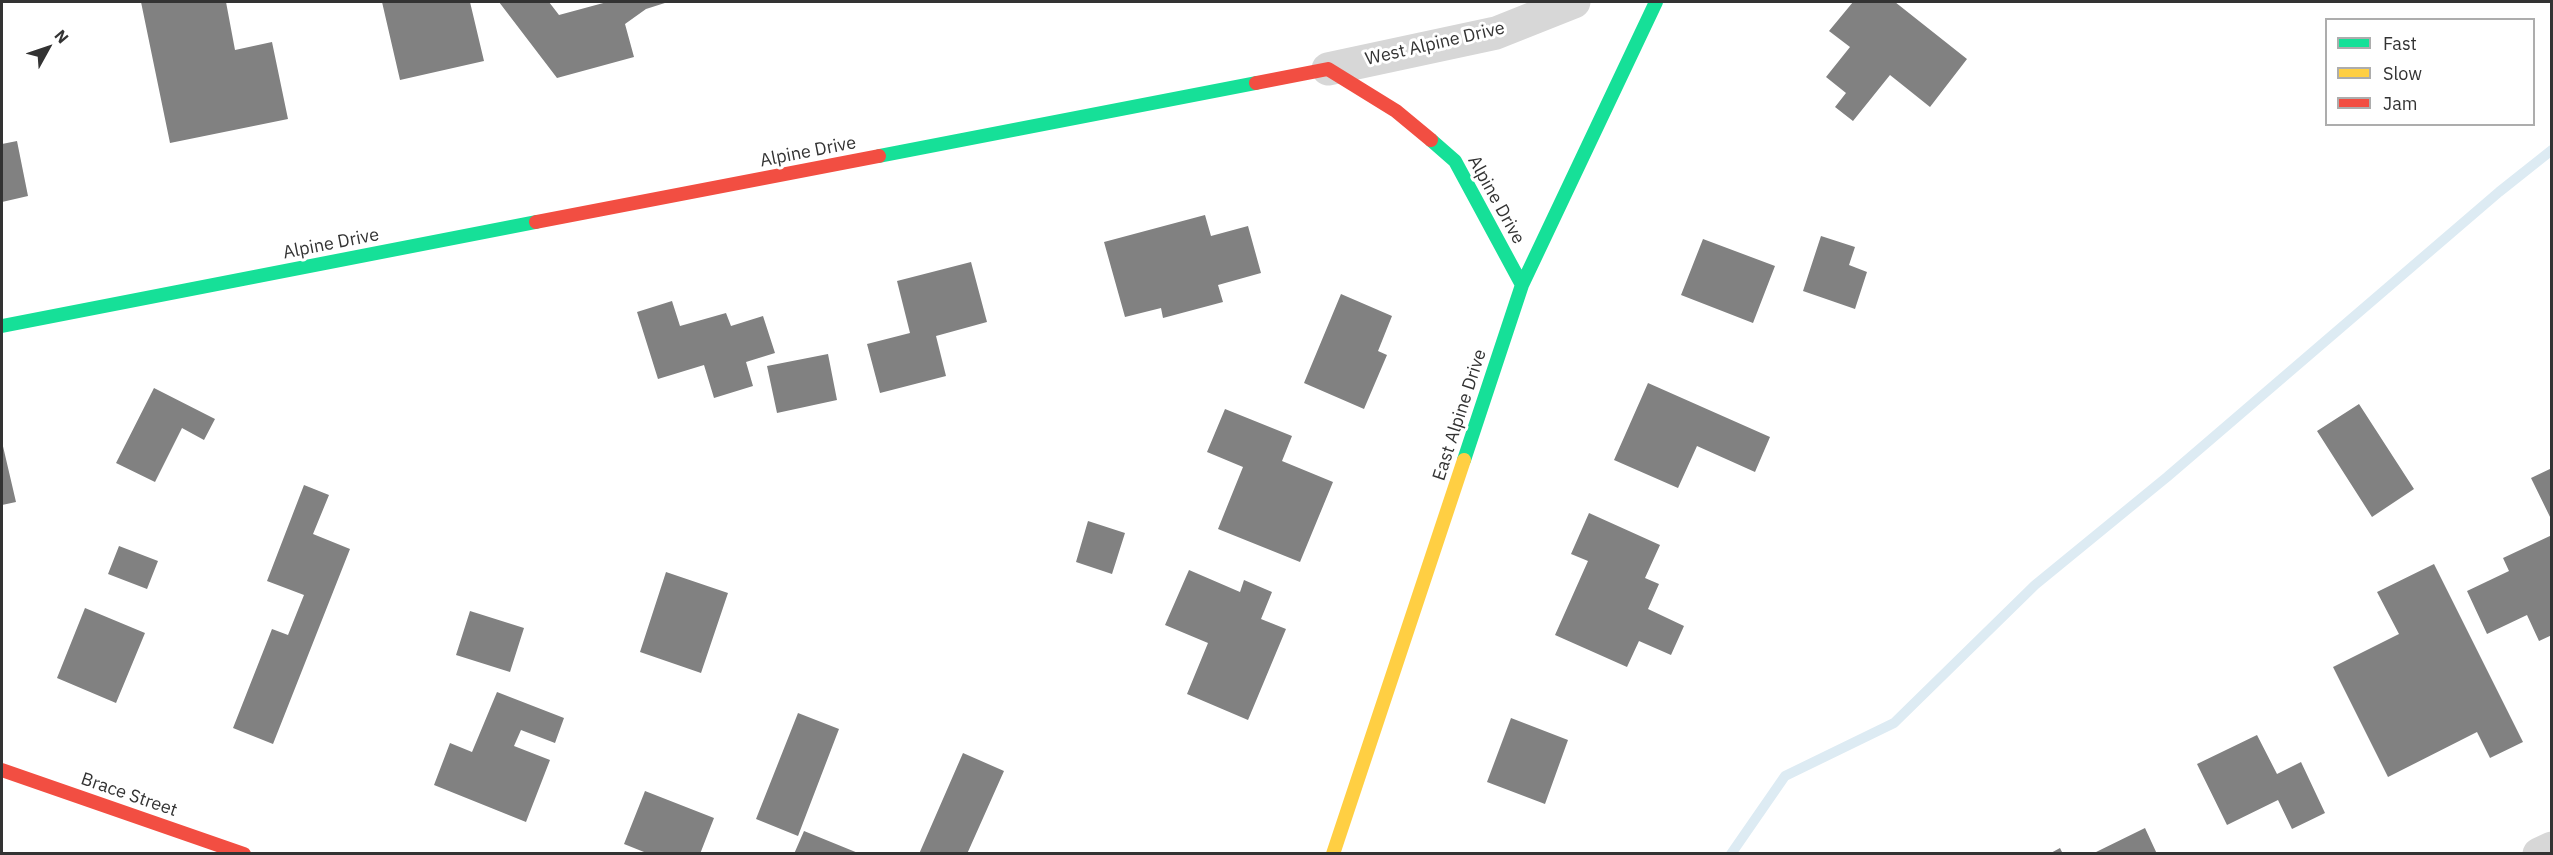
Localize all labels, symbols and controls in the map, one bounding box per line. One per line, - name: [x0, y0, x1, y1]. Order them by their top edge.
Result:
- street label: West Alpine Drive: [1363, 17, 1507, 71]
- north arrow: [18, 18, 78, 78]
- legend: [2325, 18, 2535, 126]
- text: N: [50, 26, 73, 47]
- text: Fast: [2383, 32, 2417, 55]
- text: Slow: [2383, 62, 2422, 85]
- text: Jam: [2383, 92, 2418, 115]
- street label: Alpine Drive: [758, 132, 858, 172]
- street label: Alpine Drive: [1463, 152, 1529, 248]
- street label: Alpine Drive: [281, 224, 381, 264]
- street label: East Alpine Drive: [1429, 347, 1491, 483]
- street label: Brace Street: [78, 768, 180, 822]

